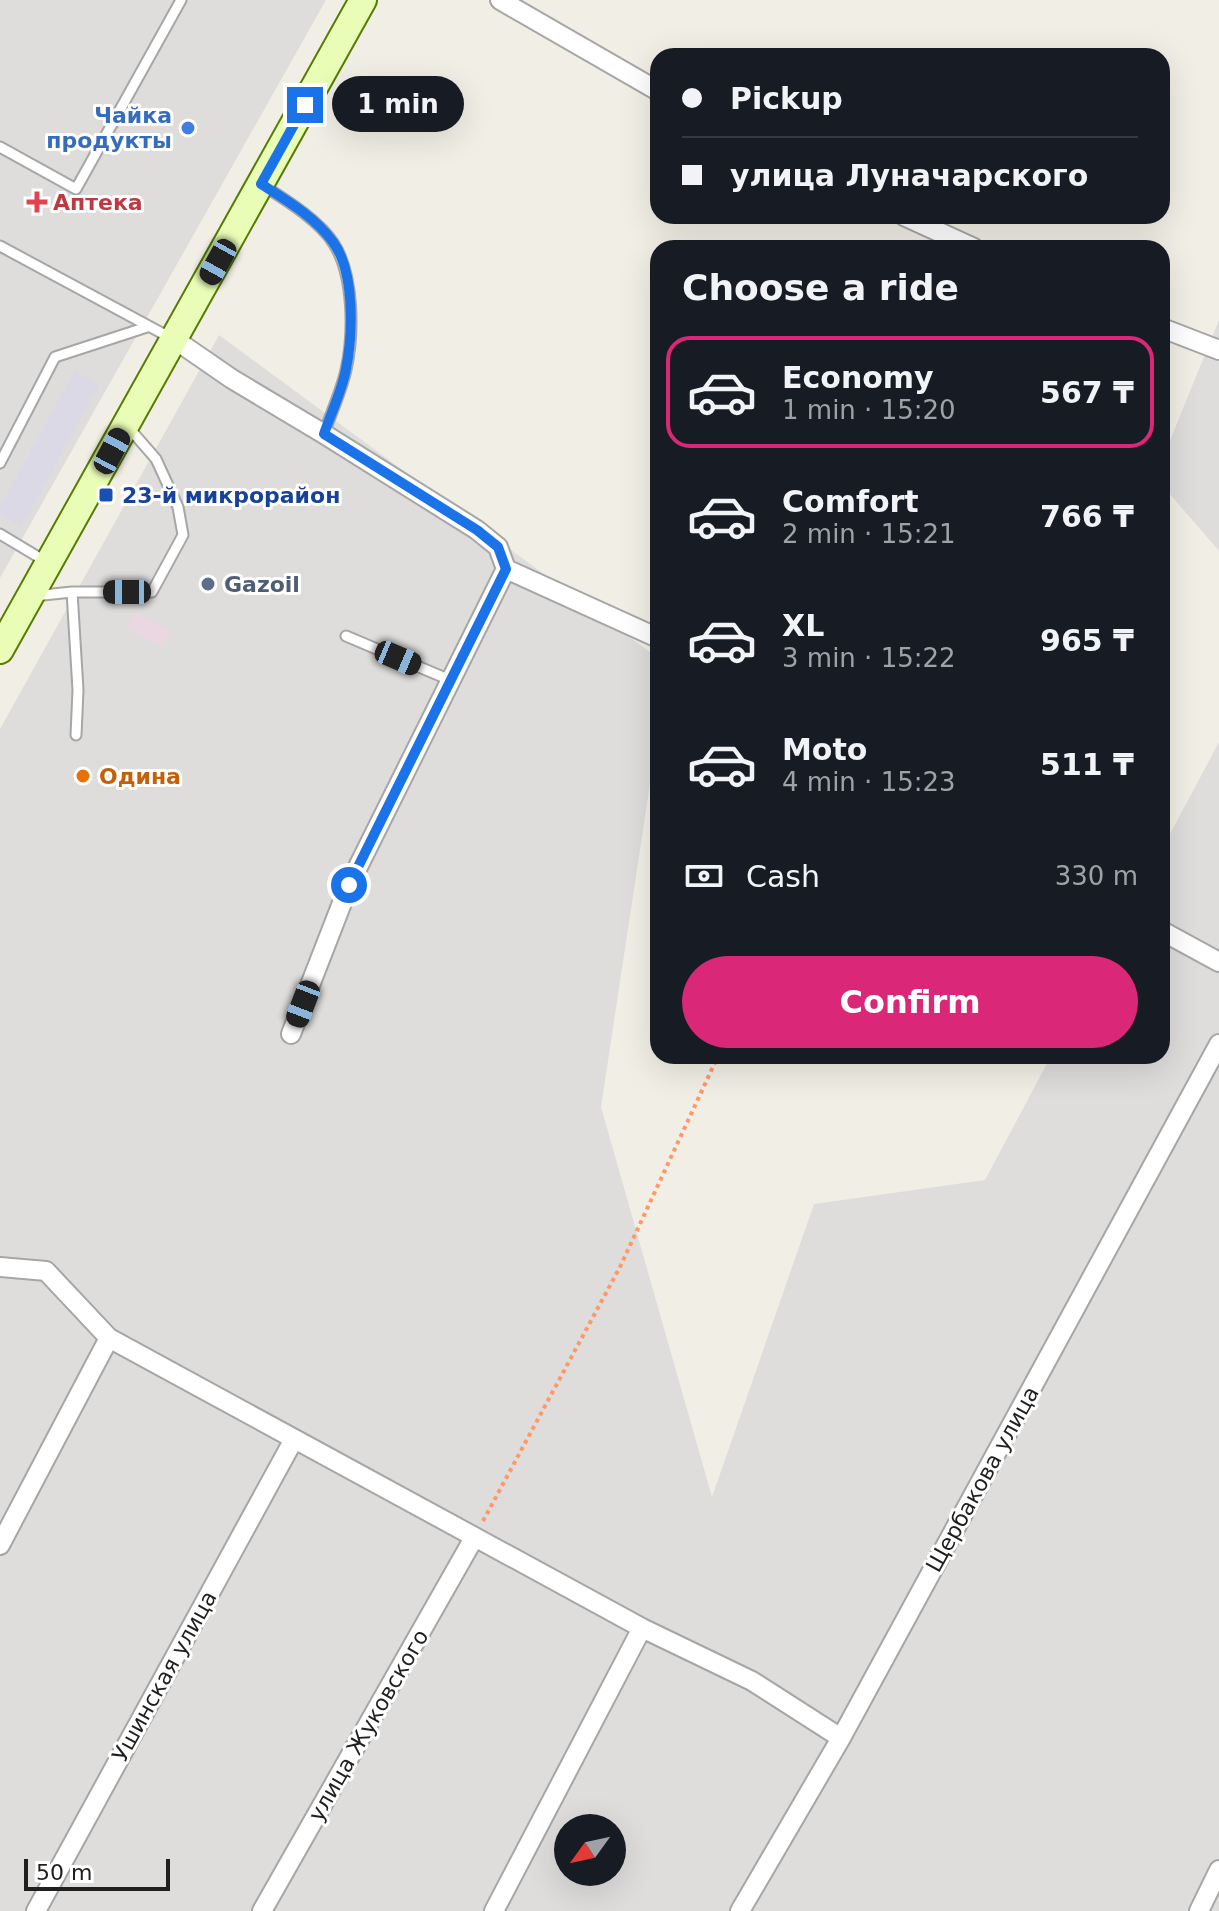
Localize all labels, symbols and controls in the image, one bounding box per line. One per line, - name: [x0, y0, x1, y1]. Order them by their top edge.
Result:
- callout: 1 min: [333, 77, 465, 133]
- text: Pickup: [730, 81, 843, 116]
- route end: [287, 87, 323, 123]
- text: 1 min: [357, 89, 439, 119]
- place label: Чайка продукты: [46, 103, 172, 153]
- marker: Чайка продукты: [179, 119, 197, 137]
- text: улица Луначарского: [730, 158, 1088, 193]
- place label: Аптека: [53, 190, 143, 215]
- marker: Аптека: [28, 193, 46, 211]
- car: [196, 235, 240, 289]
- text: Choose a ride: [682, 267, 959, 308]
- icon: car: [686, 356, 758, 428]
- text: Economy: [782, 360, 934, 395]
- text: 567 ₸: [1040, 375, 1134, 410]
- text: 1 min · 15:20: [782, 395, 956, 425]
- car: [90, 424, 134, 478]
- icon: car: [686, 480, 758, 552]
- place label: 23-й микрорайон: [122, 483, 340, 508]
- text: Comfort: [782, 484, 919, 519]
- marker: 23-й микрорайон: [97, 486, 115, 504]
- text: 766 ₸: [1040, 499, 1134, 534]
- text: 2 min · 15:21: [782, 519, 956, 549]
- place label: Gazoil: [224, 572, 300, 597]
- marker: Gazoil: [199, 575, 217, 593]
- car: [103, 580, 151, 604]
- icon: car: [686, 604, 758, 676]
- text: XL: [782, 608, 824, 643]
- text: 965 ₸: [1040, 623, 1134, 658]
- car: [371, 638, 425, 678]
- text: 3 min · 15:22: [782, 643, 956, 673]
- icon: car: [686, 728, 758, 800]
- text: Moto: [782, 732, 867, 767]
- text: 511 ₸: [1040, 747, 1134, 782]
- place label: Одина: [99, 764, 181, 789]
- marker: Одина: [74, 767, 92, 785]
- text: 4 min · 15:23: [782, 767, 956, 797]
- icon: cash: [682, 854, 726, 898]
- text: Cash: [746, 859, 820, 894]
- text: 330 m: [1055, 861, 1138, 891]
- route start: [331, 867, 367, 903]
- button: Confirm: [682, 956, 1138, 1048]
- car: [283, 977, 323, 1031]
- street label: Щербакова улица: [921, 1382, 1044, 1577]
- street label: Ушинская улица: [107, 1587, 222, 1766]
- street label: улица Жуковского: [303, 1625, 434, 1826]
- north arrow: [554, 1814, 626, 1886]
- map controls: [554, 1814, 626, 1886]
- scale bar: [24, 1855, 170, 1891]
- text: 50 m: [36, 1860, 92, 1885]

